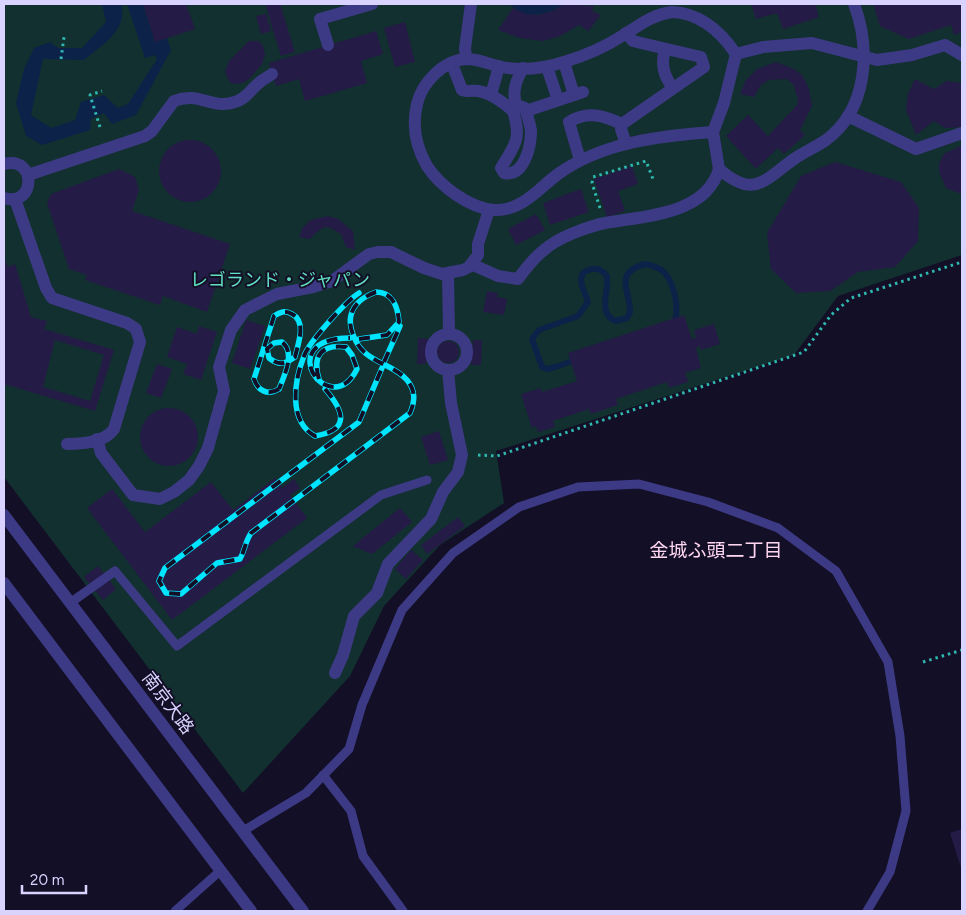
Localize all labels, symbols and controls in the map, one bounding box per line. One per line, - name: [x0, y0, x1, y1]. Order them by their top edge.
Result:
- park label: レゴランド・ジャパン: [190, 269, 370, 291]
- district label: 金城ふ頭二丁目: [649, 539, 783, 562]
- street label: 南京大路: [138, 668, 198, 738]
- scale bar: [22, 862, 86, 894]
- text: 20 m: [30, 871, 64, 889]

